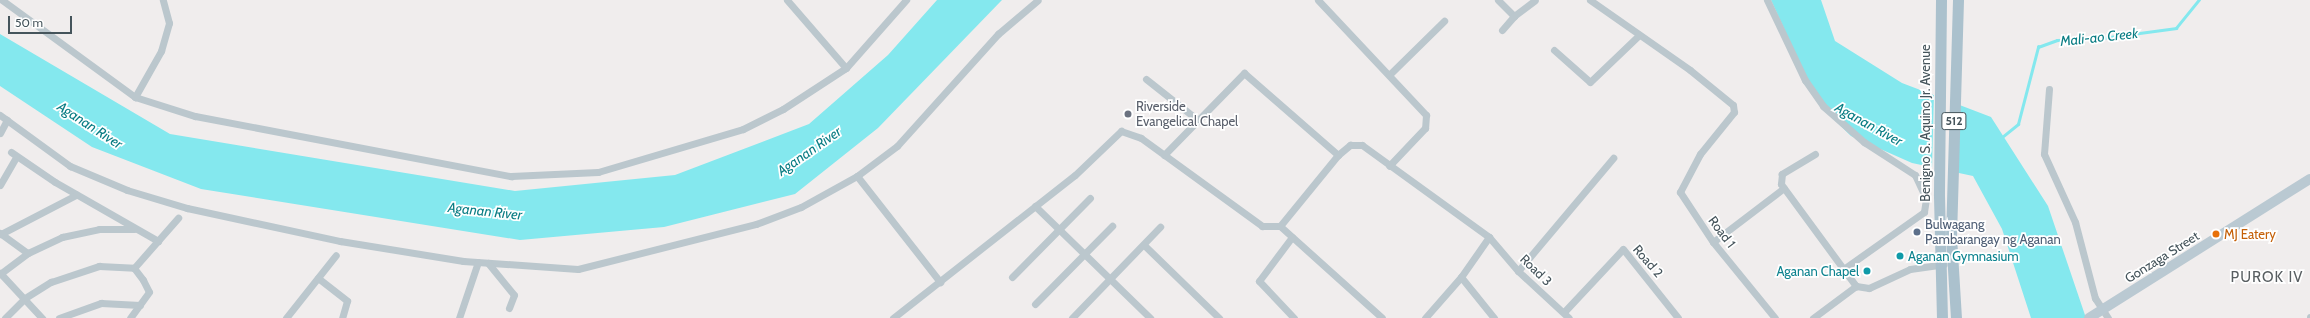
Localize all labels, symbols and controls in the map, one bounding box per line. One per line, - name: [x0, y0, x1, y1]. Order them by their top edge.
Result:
- scale bar: [10, 8, 74, 34]
- text: 50 m: [15, 15, 43, 30]
- water label: Mali-ao Creek: [2059, 25, 2139, 49]
- street label: Benigno S. Aquino Jr. Avenue: [1917, 44, 1933, 202]
- water label: Aganan River: [54, 98, 126, 152]
- place label: Riverside Evangelical Chapel: [1136, 99, 1238, 130]
- water label: Aganan River: [1832, 99, 1906, 149]
- marker: Riverside Evangelical Chapel: [1123, 109, 1133, 119]
- road number: 512: [1941, 111, 1967, 131]
- water label: Aganan River: [774, 123, 844, 179]
- water label: Aganan River: [447, 199, 523, 223]
- street label: Road 1: [1705, 213, 1739, 251]
- place label: Bulwagang Pambarangay ng Aganan: [1925, 217, 2061, 248]
- place label: MJ Eatery: [2224, 226, 2276, 242]
- marker: Bulwagang Pambarangay ng Aganan: [1912, 227, 1922, 237]
- street label: Gonzaga Street: [2122, 228, 2202, 286]
- marker: MJ Eatery: [2211, 229, 2221, 239]
- street label: Road 2: [1630, 242, 1666, 280]
- place label: Aganan Gymnasium: [1908, 248, 2019, 264]
- street label: Road 3: [1517, 251, 1555, 289]
- marker: Aganan Gymnasium: [1895, 251, 1905, 261]
- place label: Aganan Chapel: [1776, 263, 1859, 279]
- marker: Aganan Chapel: [1862, 266, 1872, 276]
- district label: PUROK IV: [2231, 269, 2303, 287]

